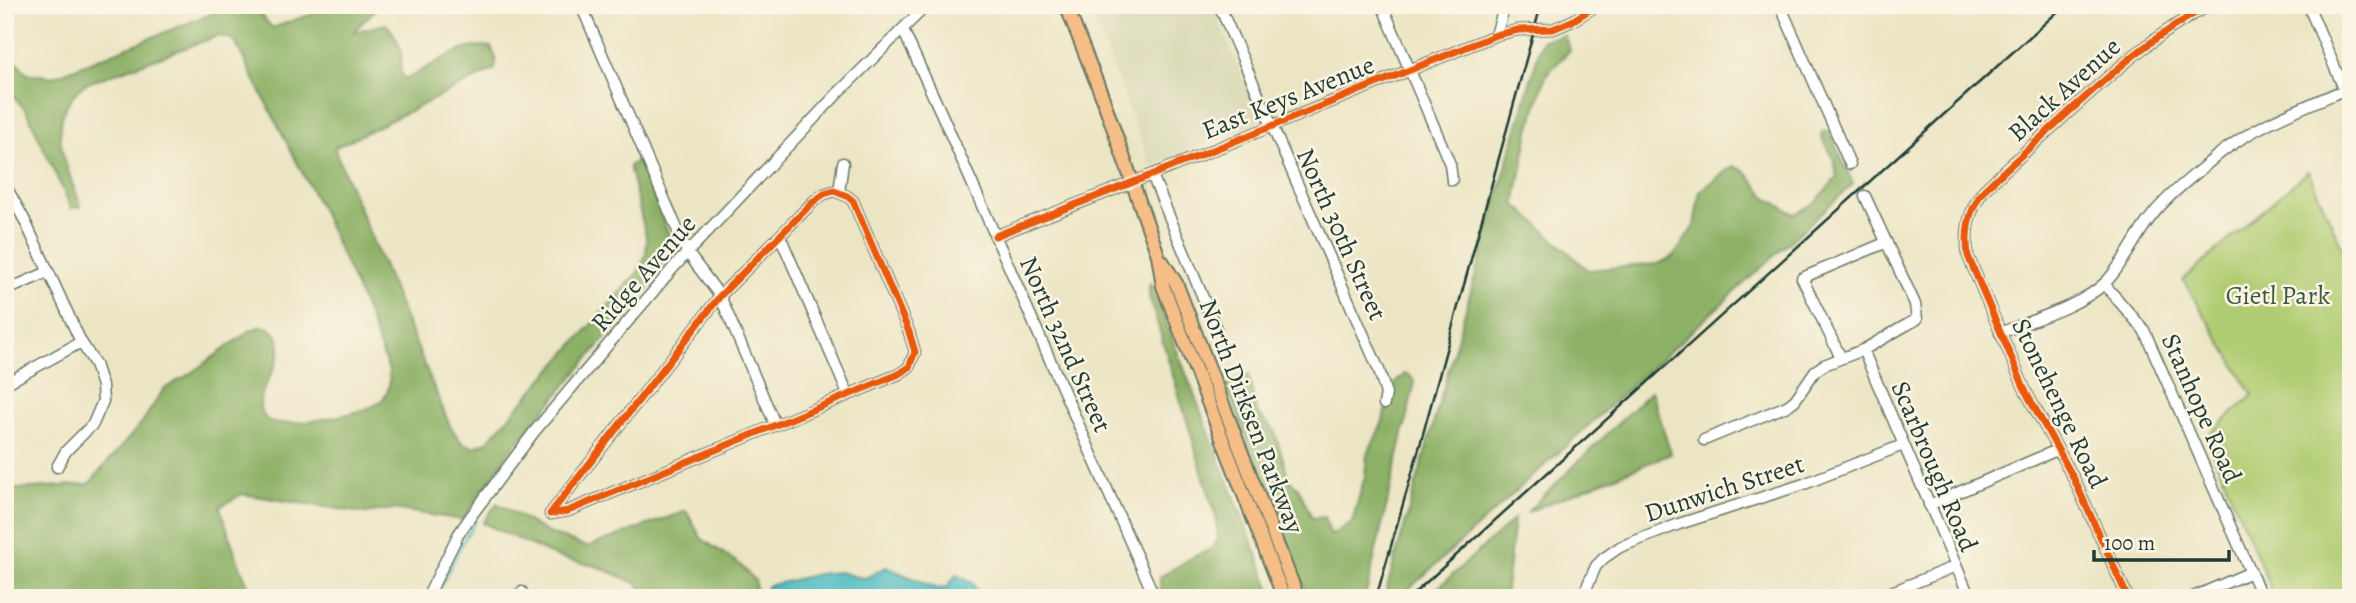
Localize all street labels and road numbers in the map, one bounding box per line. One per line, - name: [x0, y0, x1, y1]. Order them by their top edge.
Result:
- street label: Black Avenue: [2000, 29, 2128, 149]
- street label: East Keys Avenue: [1197, 47, 1380, 148]
- street label: North 30th Street: [1288, 143, 1395, 326]
- street label: Ridge Avenue: [583, 207, 704, 339]
- street label: North 32nd Street: [1011, 251, 1120, 438]
- street label: North Dirksen Parkway: [1191, 294, 1313, 539]
- street label: Stonehenge Road: [2003, 312, 2116, 494]
- street label: Stanhope Road: [2153, 328, 2250, 489]
- street label: Scarbrough Road: [1883, 375, 1986, 557]
- street label: Dunwich Street: [1640, 446, 1809, 531]

